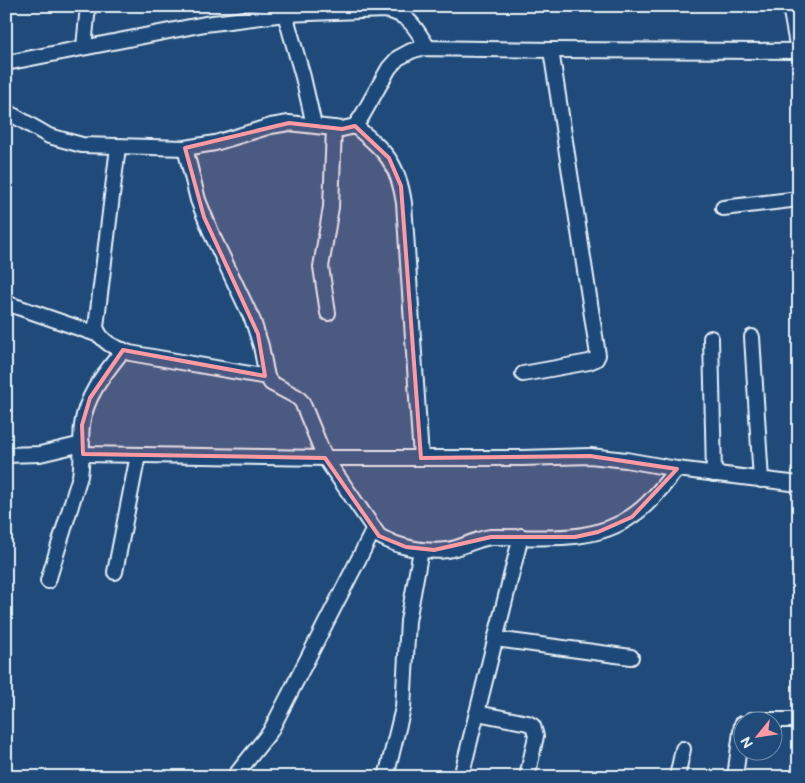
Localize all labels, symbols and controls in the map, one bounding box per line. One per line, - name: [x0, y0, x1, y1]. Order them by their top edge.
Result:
- north arrow: [732, 710, 782, 760]
- text: N: [737, 733, 757, 751]

